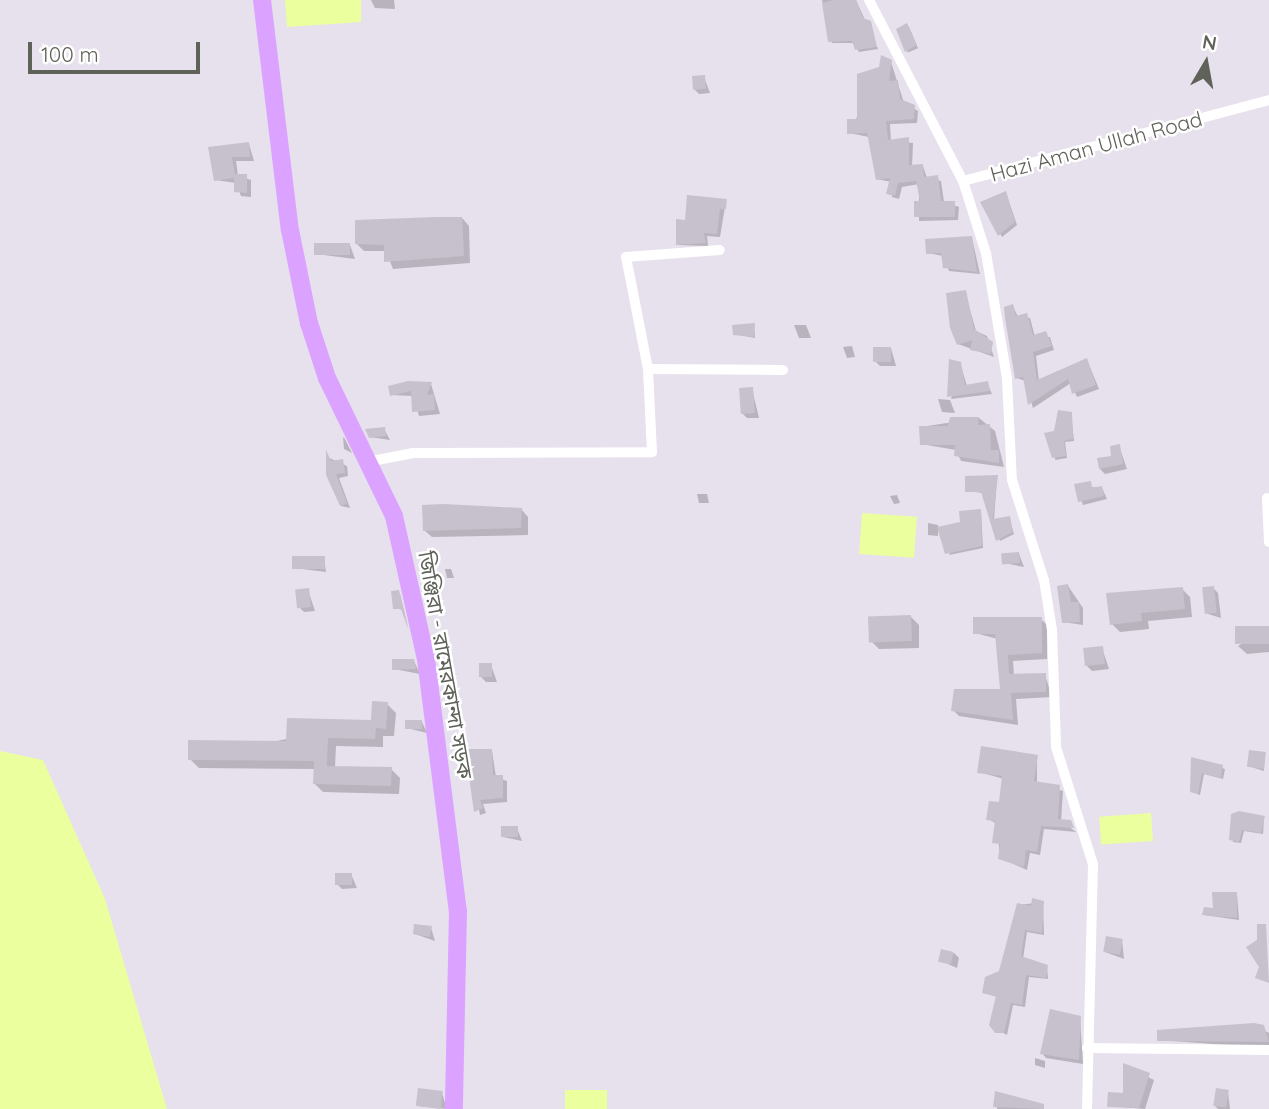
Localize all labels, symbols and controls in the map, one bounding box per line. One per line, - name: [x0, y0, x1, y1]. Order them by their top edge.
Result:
- scale bar: [32, 28, 203, 72]
- north arrow: [1171, 28, 1241, 98]
- text: N: [1201, 29, 1219, 55]
- text: 100 m: [41, 41, 99, 67]
- street label: Hazi Aman Ullah Road: [987, 106, 1205, 186]
- street label: জিঞ্জিরা - রামেরকান্দা সড়ক: [414, 549, 478, 781]

